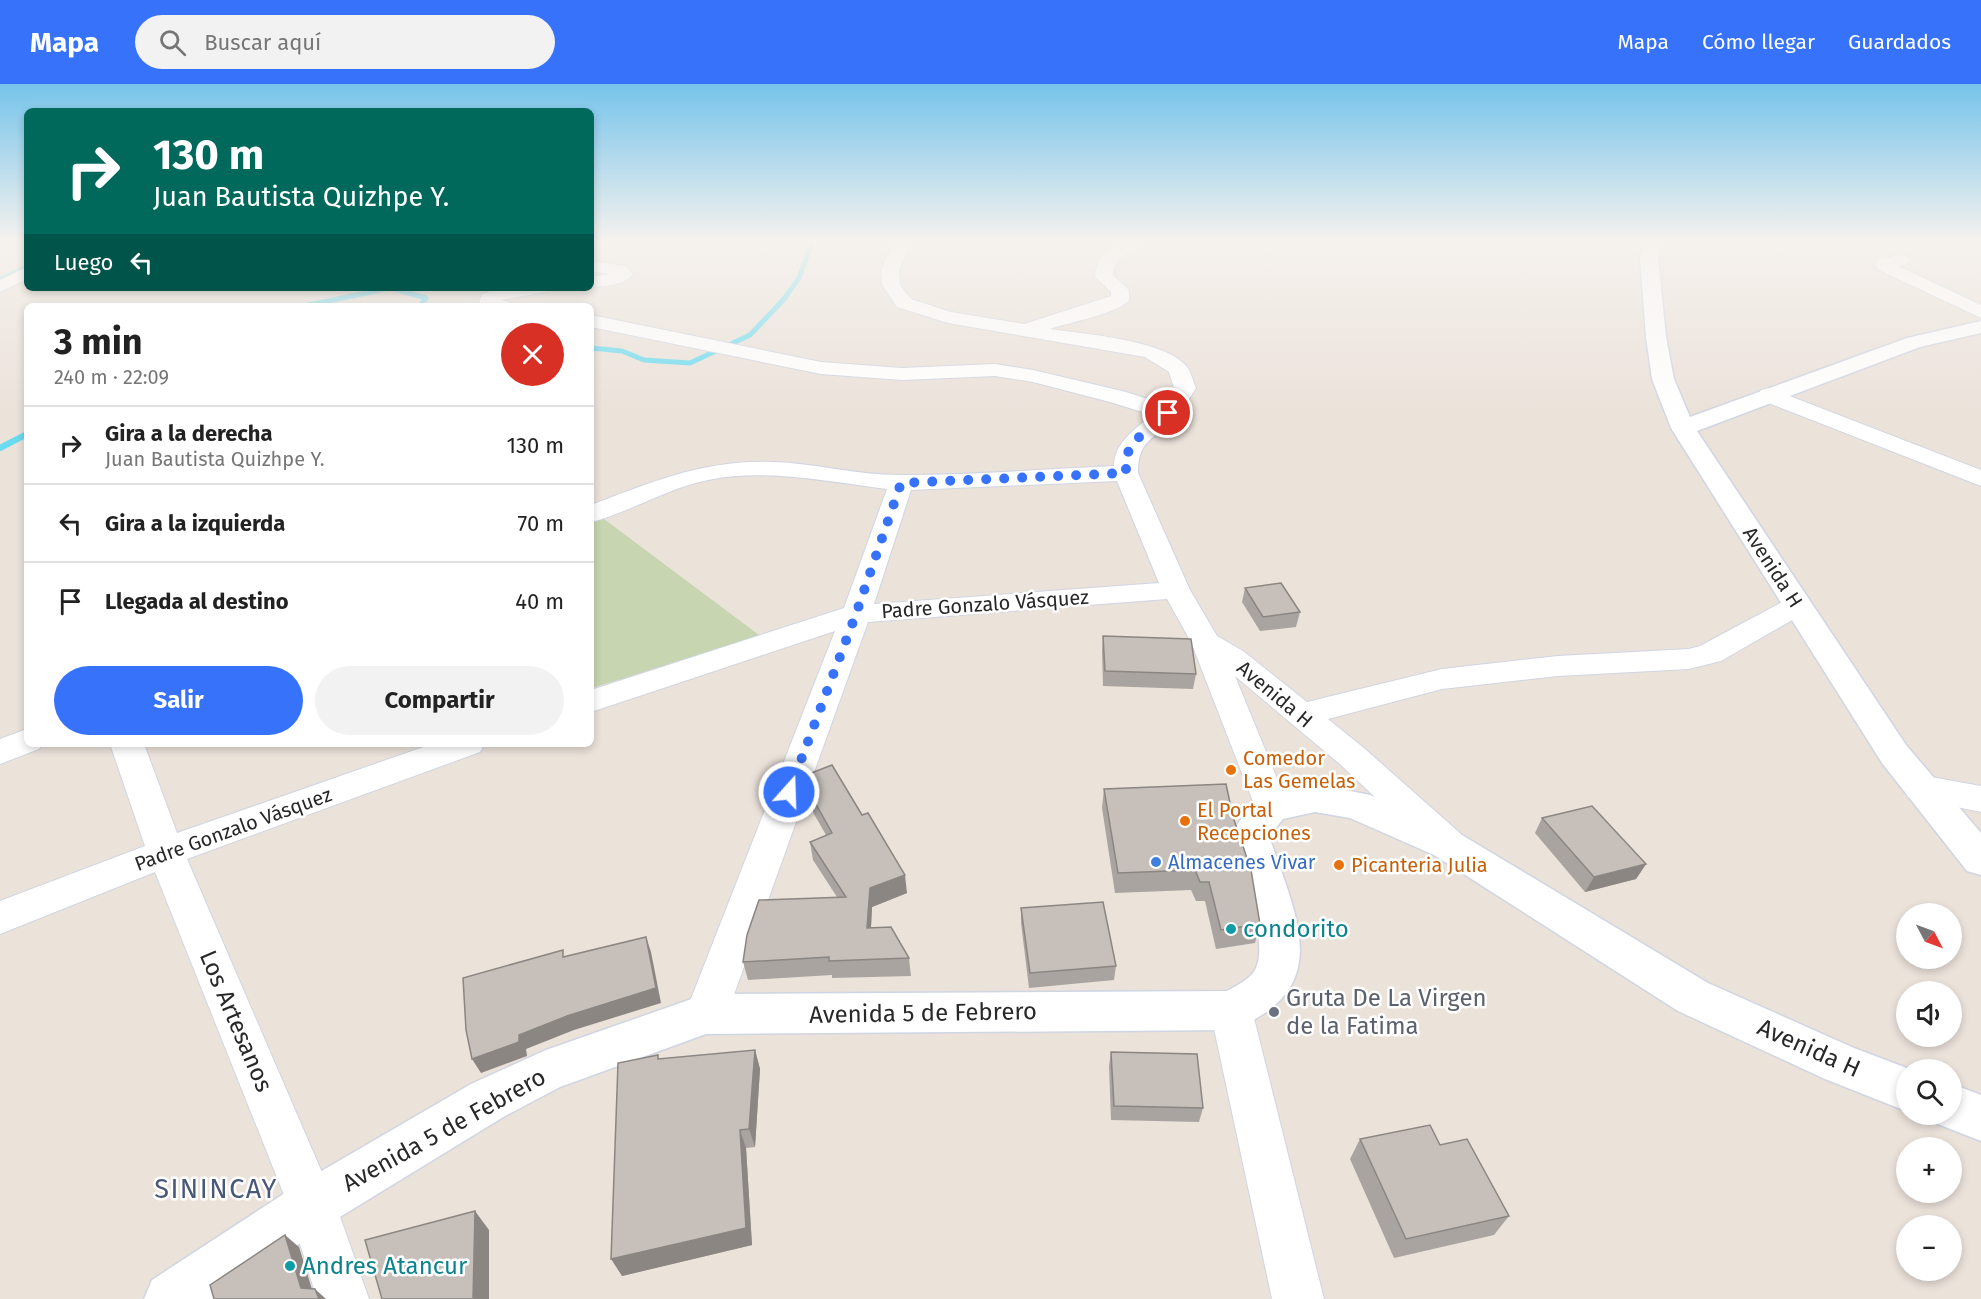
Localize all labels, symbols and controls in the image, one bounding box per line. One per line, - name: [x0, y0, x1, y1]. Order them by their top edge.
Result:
- search box: [135, 15, 555, 69]
- text: Mapa: [30, 26, 99, 59]
- icon: search: [156, 26, 189, 59]
- text: Buscar aquí: [204, 29, 321, 56]
- text: Mapa: [1617, 29, 1669, 55]
- text: Cómo llegar: [1702, 29, 1815, 55]
- text: Guardados: [1848, 29, 1951, 55]
- text: 130 m: [153, 130, 264, 180]
- icon: right: [54, 132, 132, 210]
- text: Juan Bautista Quizhpe Y.: [153, 181, 449, 213]
- icon: left: [125, 246, 158, 279]
- text: Luego: [54, 249, 113, 276]
- text: 3 min: [54, 320, 143, 364]
- button: close: [501, 323, 564, 386]
- text: 240 m · 22:09: [54, 365, 169, 389]
- pin: [1142, 387, 1193, 438]
- icon: arrive: [1151, 396, 1184, 429]
- text: Gira a la derecha: [105, 420, 273, 447]
- icon: right: [54, 429, 87, 462]
- text: 130 m: [507, 432, 564, 459]
- text: Juan Bautista Quizhpe Y.: [105, 447, 324, 471]
- icon: left: [54, 507, 87, 540]
- text: Gira a la izquierda: [105, 510, 285, 537]
- text: 70 m: [518, 510, 564, 537]
- street label: Avenida H: [1738, 522, 1808, 612]
- icon: arrive: [54, 585, 87, 618]
- street label: Padre Gonzalo Vásquez: [880, 585, 1090, 623]
- text: Llegada al destino: [105, 588, 289, 615]
- text: 40 m: [515, 588, 564, 615]
- street label: Avenida H: [1232, 655, 1318, 733]
- button: Salir: [54, 666, 303, 735]
- button: Compartir: [315, 666, 564, 735]
- place label: Comedor Las Gemelas: [1243, 746, 1355, 793]
- position arrow: [757, 760, 821, 824]
- marker: Comedor Las Gemelas: [1224, 763, 1238, 777]
- street label: Padre Gonzalo Vásquez: [131, 782, 335, 876]
- place label: El Portal Recepciones: [1197, 798, 1310, 845]
- marker: El Portal Recepciones: [1178, 814, 1192, 828]
- place label: Almacenes Vivar: [1168, 850, 1316, 874]
- place label: Picanteria Julia: [1351, 853, 1488, 877]
- marker: Almacenes Vivar: [1149, 855, 1163, 869]
- marker: Picanteria Julia: [1332, 858, 1346, 872]
- north arrow: [1896, 903, 1962, 969]
- map controls: [1896, 903, 1962, 1281]
- place label: condorito: [1243, 915, 1349, 943]
- marker: condorito: [1224, 922, 1238, 936]
- street label: Los Artesanos: [194, 946, 278, 1096]
- button: sound: [1896, 981, 1962, 1047]
- place label: Gruta De La Virgen de la Fatima: [1286, 984, 1487, 1040]
- street label: Avenida 5 de Febrero: [809, 997, 1037, 1029]
- marker: Gruta De La Virgen de la Fatima: [1267, 1005, 1281, 1019]
- street label: Avenida H: [1753, 1013, 1865, 1083]
- button: search: [1896, 1059, 1962, 1125]
- street label: Avenida 5 de Febrero: [338, 1063, 550, 1197]
- button: +: [1896, 1137, 1962, 1203]
- district label: SININCAY: [154, 1173, 278, 1205]
- button: −: [1896, 1215, 1962, 1281]
- place label: Andres Atancur: [302, 1252, 468, 1280]
- marker: Andres Atancur: [283, 1259, 297, 1273]

